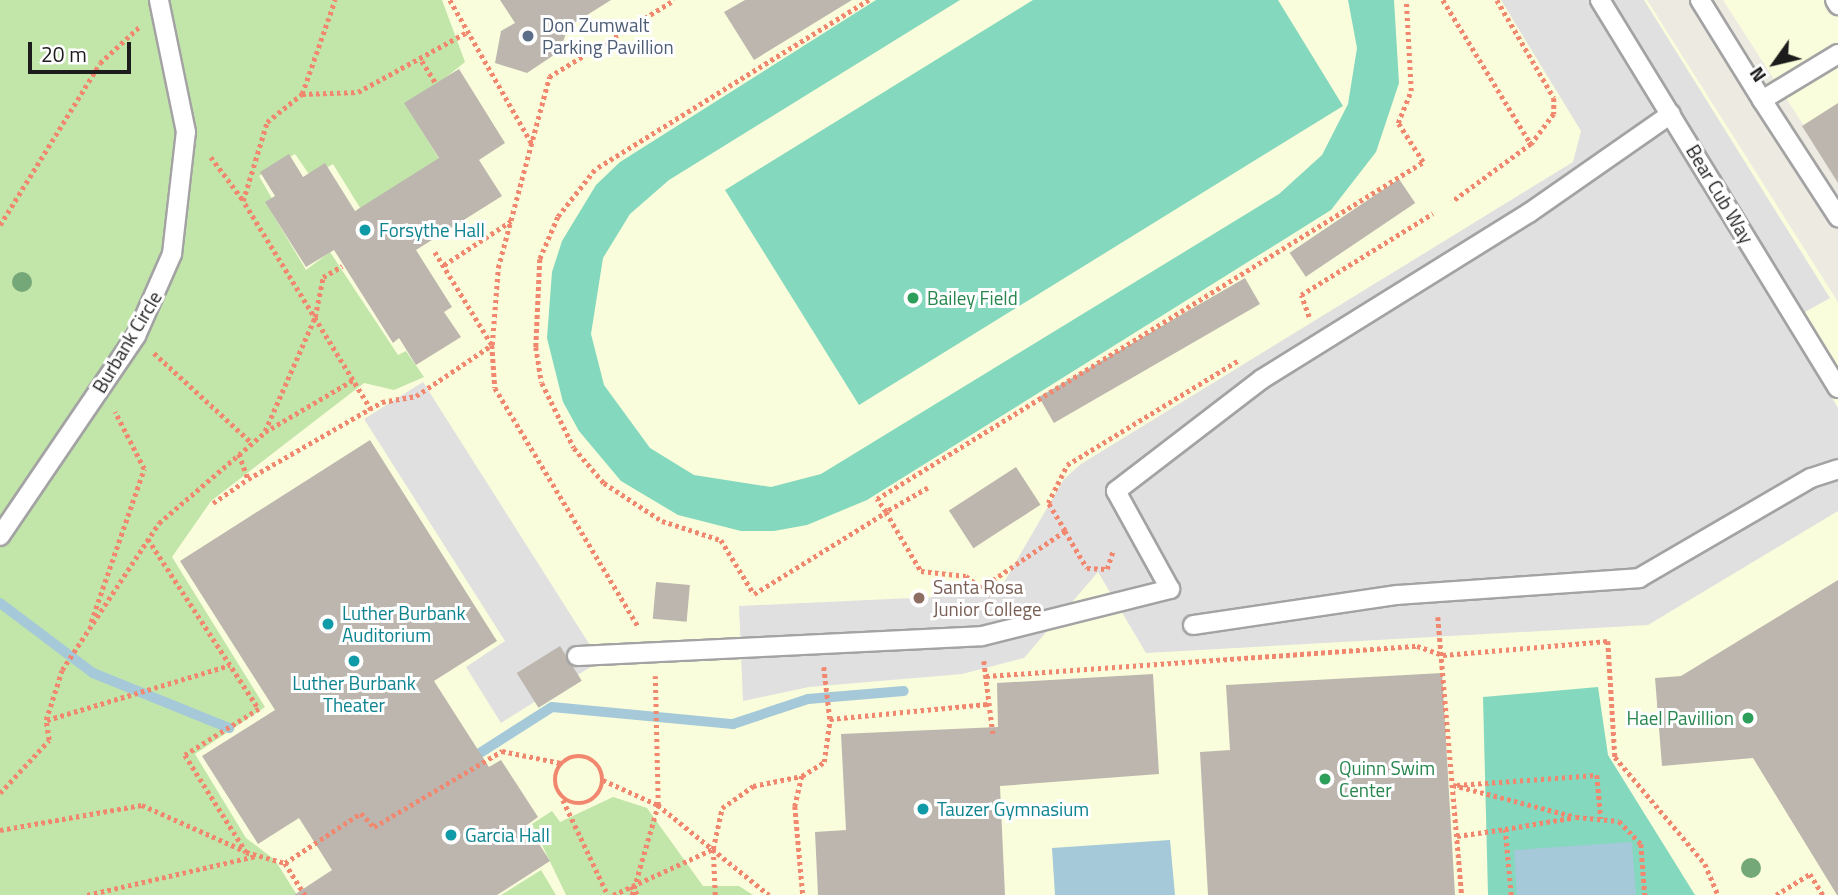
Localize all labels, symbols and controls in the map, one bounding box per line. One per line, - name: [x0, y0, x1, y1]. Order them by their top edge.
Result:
- place label: Don Zumwalt Parking Pavillion: [542, 14, 674, 58]
- scale bar: [32, 28, 135, 72]
- marker: Don Zumwalt Parking Pavillion: [520, 28, 536, 44]
- north arrow: [1740, 28, 1810, 98]
- text: 20 m: [41, 38, 87, 70]
- text: N: [1741, 61, 1773, 89]
- street label: Bear Cub Way: [1682, 141, 1758, 247]
- place label: Forsythe Hall: [379, 219, 485, 241]
- marker: Forsythe Hall: [357, 222, 373, 238]
- street label: Burbank Circle: [88, 287, 166, 397]
- place label: Bailey Field: [927, 287, 1018, 309]
- marker: Bailey Field: [905, 290, 921, 306]
- place label: Santa Rosa Junior College: [933, 576, 1042, 620]
- marker: Santa Rosa Junior College: [911, 590, 927, 606]
- place label: Luther Burbank Auditorium: [342, 602, 465, 646]
- marker: Luther Burbank Auditorium: [320, 616, 336, 632]
- marker: Luther Burbank Theater: [346, 653, 362, 669]
- place label: Luther Burbank Theater: [292, 672, 416, 716]
- place label: Hael Pavillion: [1626, 707, 1734, 729]
- marker: Hael Pavillion: [1740, 710, 1756, 726]
- place label: Quinn Swim Center: [1339, 757, 1435, 801]
- marker: Quinn Swim Center: [1317, 771, 1333, 787]
- place label: Tauzer Gymnasium: [937, 798, 1089, 820]
- marker: Tauzer Gymnasium: [915, 801, 931, 817]
- place label: Garcia Hall: [465, 824, 550, 846]
- marker: Garcia Hall: [443, 827, 459, 843]

